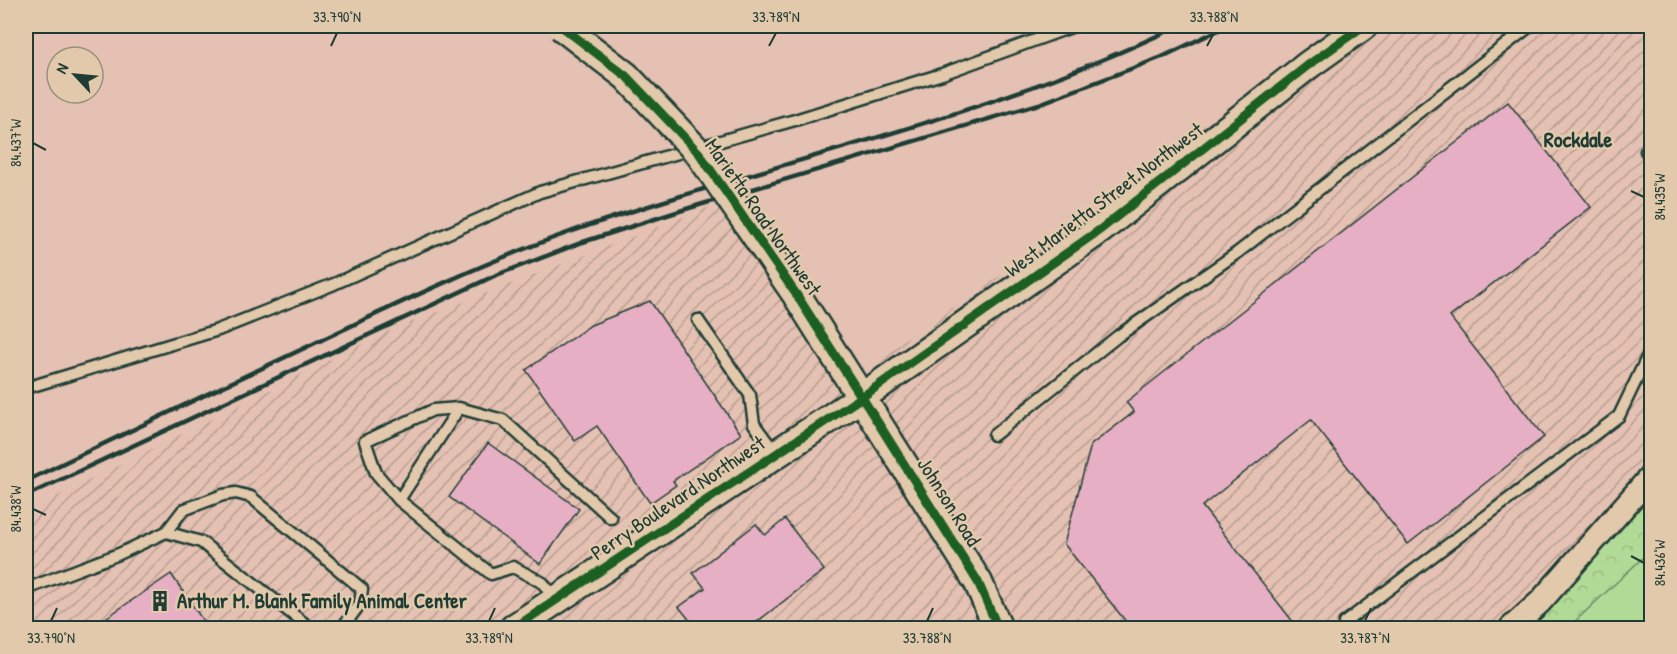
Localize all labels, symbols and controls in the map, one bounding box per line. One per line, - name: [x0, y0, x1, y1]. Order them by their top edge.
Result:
- text: 33.790°N: [313, 6, 361, 27]
- text: 33.789°N: [752, 6, 800, 27]
- text: 33.788°N: [1190, 6, 1238, 27]
- north arrow: [45, 45, 105, 105]
- text: N: [50, 59, 73, 77]
- street label: West Marietta Street Northwest: [998, 115, 1210, 284]
- text: 84.437°W: [5, 118, 26, 167]
- district label: Rockdale: [1544, 124, 1612, 154]
- street label: Marietta Road Northwest: [698, 132, 829, 302]
- text: 84.435°W: [1649, 173, 1670, 220]
- street label: Perry Boulevard Northwest: [585, 428, 771, 567]
- street label: Johnson Road: [911, 452, 988, 552]
- text: 84.438°W: [5, 485, 26, 532]
- text: 84.436°W: [1649, 539, 1670, 586]
- place label: Arthur M. Blank Family Animal Center: [177, 586, 468, 616]
- building icon: Arthur M. Blank Family Animal Center: [148, 589, 172, 613]
- text: 33.790°N: [27, 627, 75, 648]
- text: 33.789°N: [465, 627, 513, 648]
- text: 33.788°N: [903, 627, 951, 648]
- text: 33.787°N: [1340, 627, 1390, 648]

